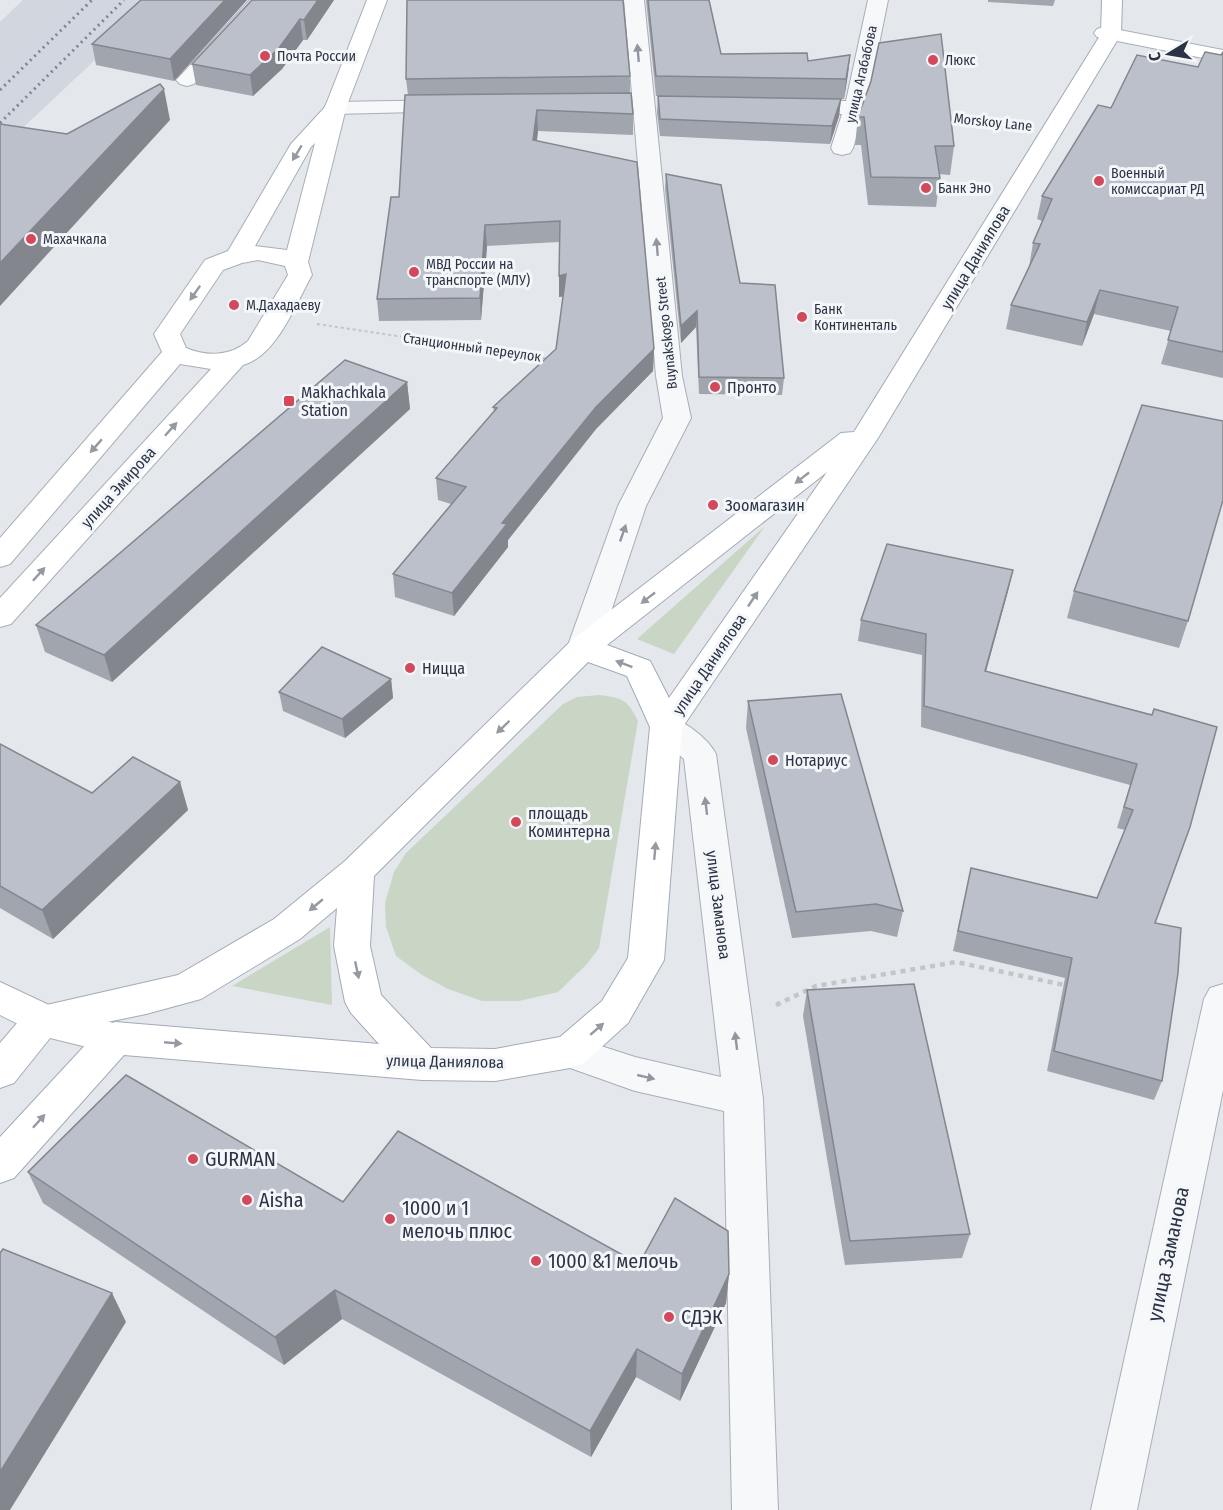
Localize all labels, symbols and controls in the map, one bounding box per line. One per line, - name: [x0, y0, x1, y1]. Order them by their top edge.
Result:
- street label: улица Агабабова: [842, 23, 881, 125]
- north arrow: [1139, 24, 1199, 84]
- one-way arrow: [633, 43, 643, 62]
- place label: Почта России: [277, 48, 356, 65]
- marker: Почта России: [258, 49, 272, 63]
- text: С: [1145, 50, 1165, 63]
- place label: Люкс: [945, 52, 976, 69]
- marker: Люкс: [926, 53, 940, 67]
- street label: Morskoy Lane: [953, 110, 1033, 135]
- one-way arrow: [292, 145, 303, 161]
- place label: Военный комиссариат РД: [1111, 165, 1204, 198]
- marker: Военный комиссариат РД: [1092, 174, 1106, 188]
- place label: Банк Эно: [938, 180, 991, 197]
- marker: Банк Эно: [919, 181, 933, 195]
- street label: улица Даниялова: [937, 202, 1014, 313]
- place label: Махачкала: [43, 231, 107, 248]
- marker: Махачкала: [24, 232, 38, 246]
- one-way arrow: [652, 237, 662, 256]
- place label: МВД России на транспорте (МЛУ): [426, 256, 530, 289]
- marker: МВД России на транспорте (МЛУ): [407, 265, 421, 279]
- street label: Buynakskogo Street: [652, 275, 681, 390]
- one-way arrow: [189, 285, 201, 301]
- place label: М.Дахадаеву: [246, 297, 321, 314]
- marker: М.Дахадаеву: [227, 298, 241, 312]
- place label: Банк Континенталь: [814, 301, 897, 334]
- marker: Банк Континенталь: [795, 310, 809, 324]
- street label: Станционный переулок: [402, 329, 542, 366]
- place label: Пронто: [727, 378, 777, 397]
- marker: Пронто: [708, 380, 722, 394]
- place label: Makhachkala Station: [301, 383, 386, 420]
- marker: Makhachkala Station: [282, 394, 296, 408]
- one-way arrow: [164, 422, 178, 437]
- one-way arrow: [89, 438, 102, 454]
- street label: улица Эмирова: [77, 443, 160, 532]
- one-way arrow: [794, 471, 809, 483]
- place label: Зоомагазин: [725, 496, 805, 515]
- marker: Зоомагазин: [706, 498, 720, 512]
- one-way arrow: [618, 524, 628, 542]
- one-way arrow: [32, 566, 46, 581]
- one-way arrow: [640, 591, 656, 604]
- one-way arrow: [747, 592, 759, 608]
- street label: улица Даниялова: [669, 610, 750, 719]
- one-way arrow: [615, 658, 633, 668]
- place label: Ницца: [422, 659, 465, 678]
- marker: Ницца: [403, 661, 417, 675]
- one-way arrow: [495, 720, 510, 734]
- place label: Нотариус: [785, 751, 848, 770]
- marker: Нотариус: [766, 753, 780, 767]
- one-way arrow: [702, 796, 711, 815]
- place label: площадь Коминтерна: [528, 804, 611, 841]
- marker: площадь Коминтерна: [509, 815, 523, 829]
- one-way arrow: [650, 841, 660, 860]
- street label: улица Заманова: [702, 850, 735, 961]
- one-way arrow: [309, 898, 324, 911]
- one-way arrow: [353, 961, 362, 980]
- one-way arrow: [589, 1023, 604, 1036]
- one-way arrow: [731, 1032, 741, 1051]
- one-way arrow: [164, 1038, 183, 1048]
- street label: улица Даниялова: [386, 1051, 504, 1072]
- one-way arrow: [636, 1072, 655, 1082]
- one-way arrow: [32, 1114, 45, 1129]
- place label: GURMAN: [205, 1147, 276, 1171]
- marker: GURMAN: [186, 1152, 200, 1166]
- street label: улица Заманова: [1142, 1185, 1194, 1323]
- place label: Aisha: [259, 1188, 303, 1212]
- marker: Aisha: [240, 1193, 254, 1207]
- place label: 1000 и 1 мелочь плюс: [402, 1196, 513, 1243]
- marker: 1000 и 1 мелочь плюс: [383, 1212, 397, 1226]
- place label: 1000 &1 мелочь: [548, 1249, 678, 1273]
- marker: 1000 &1 мелочь: [529, 1254, 543, 1268]
- place label: СДЭК: [681, 1305, 723, 1329]
- marker: СДЭК: [662, 1310, 676, 1324]

